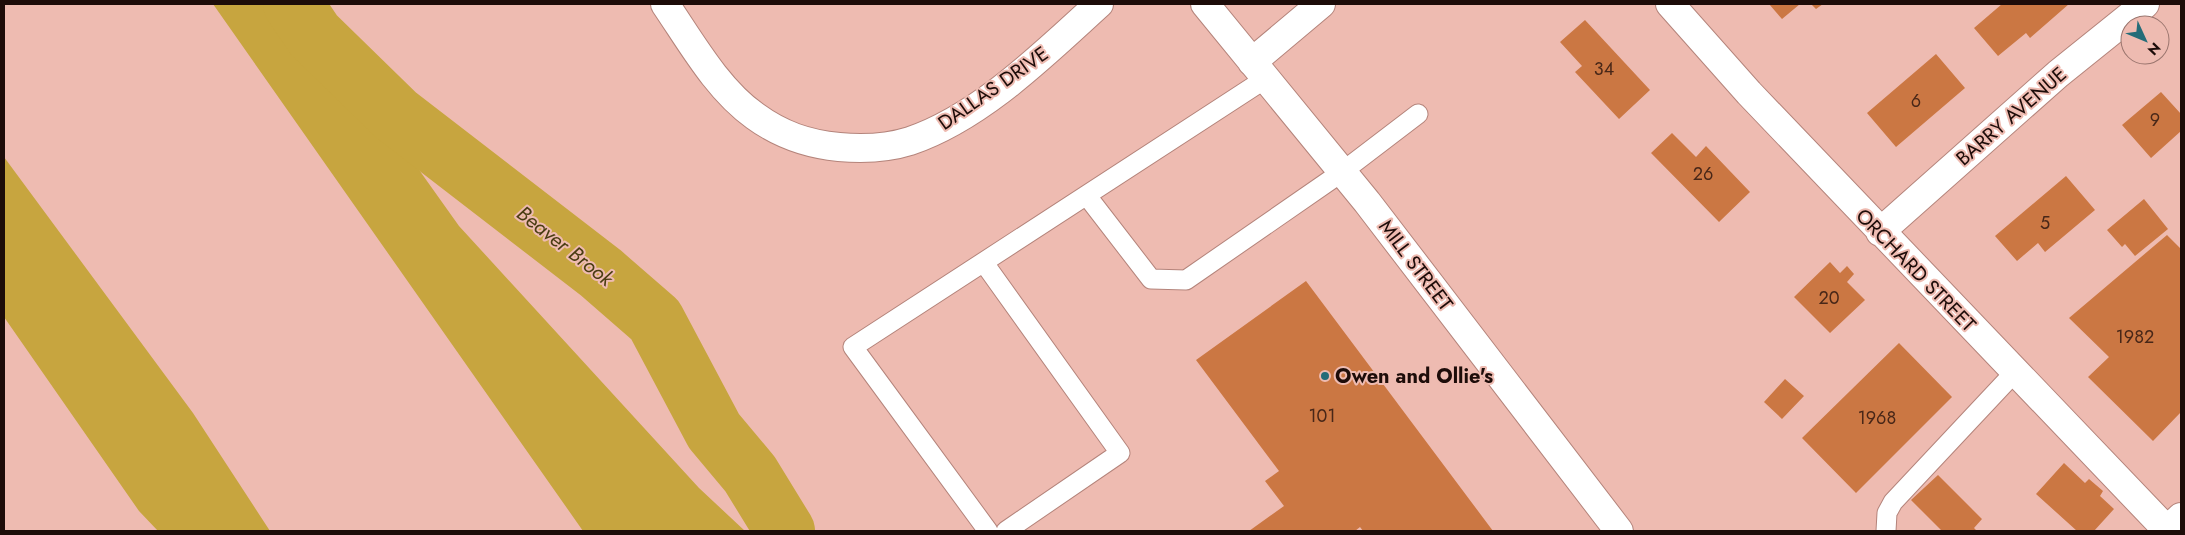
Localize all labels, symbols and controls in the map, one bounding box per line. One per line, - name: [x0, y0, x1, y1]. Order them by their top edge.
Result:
- north arrow: [2120, 15, 2170, 65]
- text: N: [2143, 38, 2165, 60]
- street label: DALLAS DRIVE: [932, 40, 1054, 137]
- house number: 34: [1594, 56, 1614, 82]
- street label: BARRY AVENUE: [1950, 60, 2073, 173]
- house number: 6: [1911, 88, 1921, 114]
- house number: 9: [2150, 107, 2160, 133]
- house number: 26: [1693, 161, 1713, 187]
- water label: Beaver Brook: [510, 199, 620, 294]
- street label: ORCHARD STREET: [1849, 202, 1983, 339]
- house number: 5: [2040, 210, 2050, 236]
- street label: MILL STREET: [1372, 213, 1460, 318]
- house number: 20: [1818, 285, 1840, 311]
- house number: 1982: [2116, 324, 2154, 350]
- place label: Owen and Ollie's: [1335, 362, 1493, 391]
- marker: Owen and Ollie's: [1319, 370, 1331, 382]
- house number: 101: [1309, 403, 1336, 429]
- house number: 1968: [1858, 405, 1896, 431]

